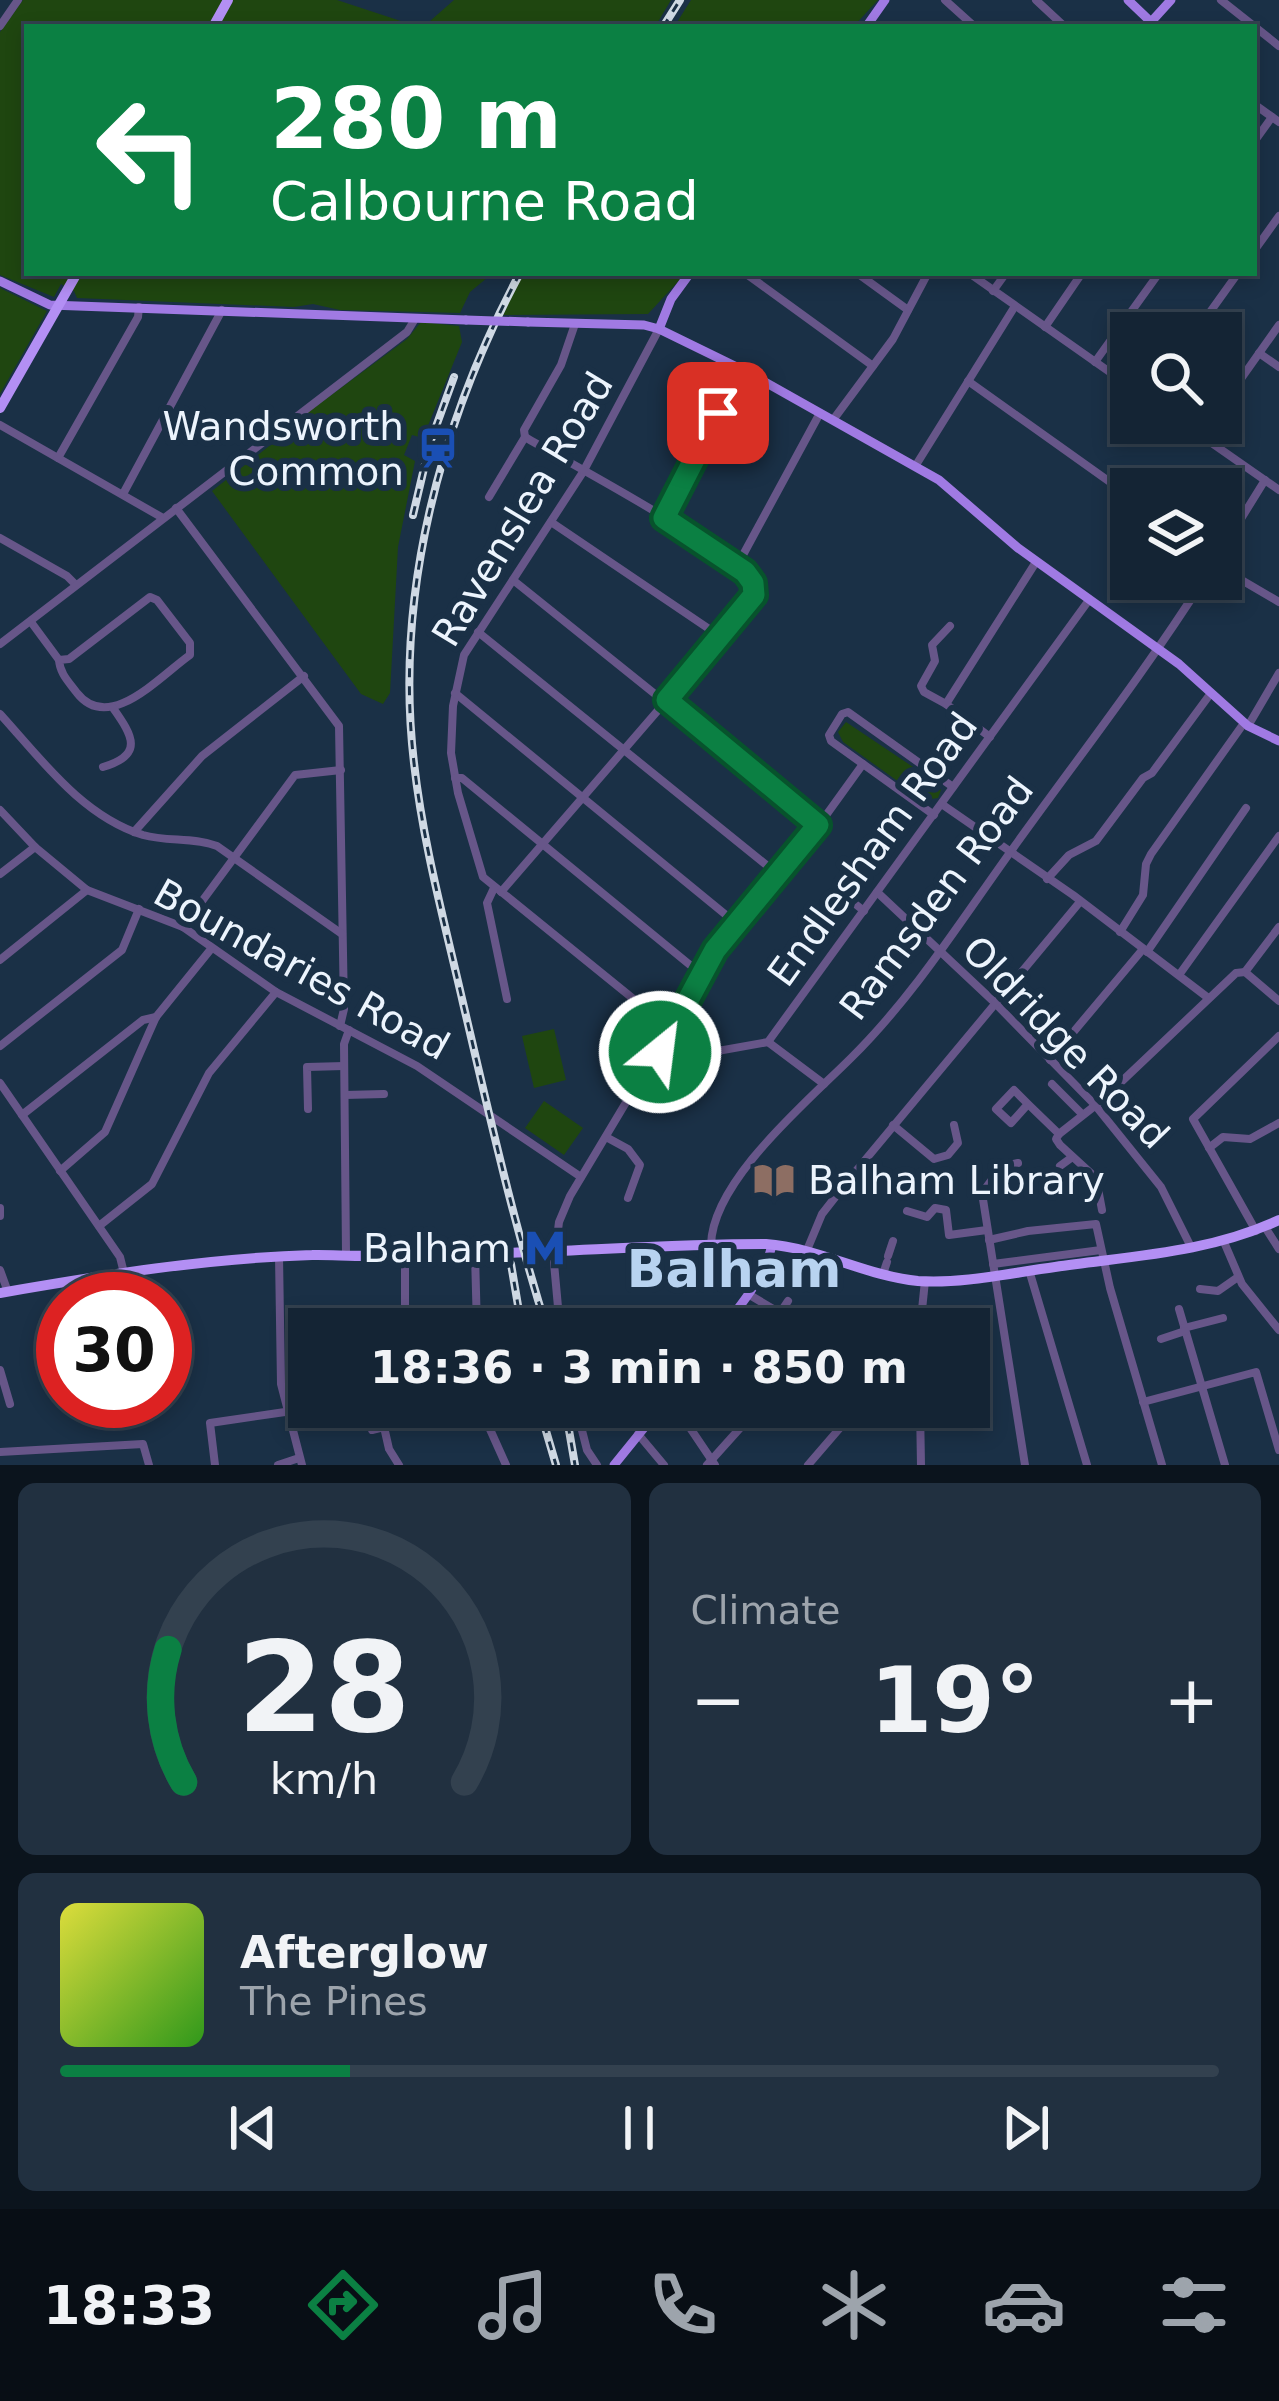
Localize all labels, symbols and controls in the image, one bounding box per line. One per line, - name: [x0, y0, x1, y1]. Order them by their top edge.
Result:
- text: 280 m: [270, 70, 562, 168]
- icon: left: [72, 72, 228, 228]
- text: Calbourne Road: [270, 170, 699, 233]
- map controls: [1110, 312, 1242, 600]
- button: search: [1110, 312, 1242, 444]
- pin: [667, 362, 769, 464]
- street label: Ravenslea Road: [423, 364, 622, 654]
- icon: arrive: [685, 380, 751, 446]
- place label: Wandsworth Common: [162, 404, 404, 494]
- station icon: Wandsworth Common: [415, 425, 461, 471]
- button: layers: [1110, 468, 1242, 600]
- street label: Endlesham Road: [758, 704, 986, 994]
- street label: Ramsden Road: [831, 768, 1042, 1029]
- street label: Boundaries Road: [146, 870, 457, 1069]
- street label: Oldridge Road: [953, 927, 1178, 1158]
- position arrow: [597, 989, 723, 1115]
- library icon: Balham Library: [751, 1157, 797, 1203]
- place label: Balham Library: [808, 1158, 1105, 1203]
- metro station icon: Balham: [522, 1225, 568, 1271]
- place label: Balham: [363, 1226, 511, 1271]
- district label: Balham: [627, 1240, 841, 1299]
- speed limit sign: 30: [36, 1272, 192, 1428]
- text: 18:36 · 3 min · 850 m: [370, 1341, 908, 1394]
- text: Climate: [691, 1588, 841, 1633]
- text: 28: [237, 1615, 411, 1760]
- text: 19°: [870, 1648, 1040, 1753]
- text: −: [691, 1662, 746, 1739]
- text: +: [1164, 1662, 1219, 1739]
- text: km/h: [270, 1754, 378, 1804]
- text: Afterglow: [240, 1926, 489, 1979]
- text: The Pines: [240, 1979, 427, 2024]
- icon: previous: [220, 2095, 286, 2161]
- icon: pause: [606, 2095, 672, 2161]
- icon: next: [993, 2095, 1059, 2161]
- icon: directions: [301, 2263, 385, 2347]
- icon: music: [471, 2263, 555, 2347]
- icon: phone: [641, 2263, 725, 2347]
- icon: climate: [812, 2263, 896, 2347]
- icon: car: [982, 2263, 1066, 2347]
- icon: filters: [1152, 2263, 1236, 2347]
- text: 18:33: [43, 2274, 215, 2337]

